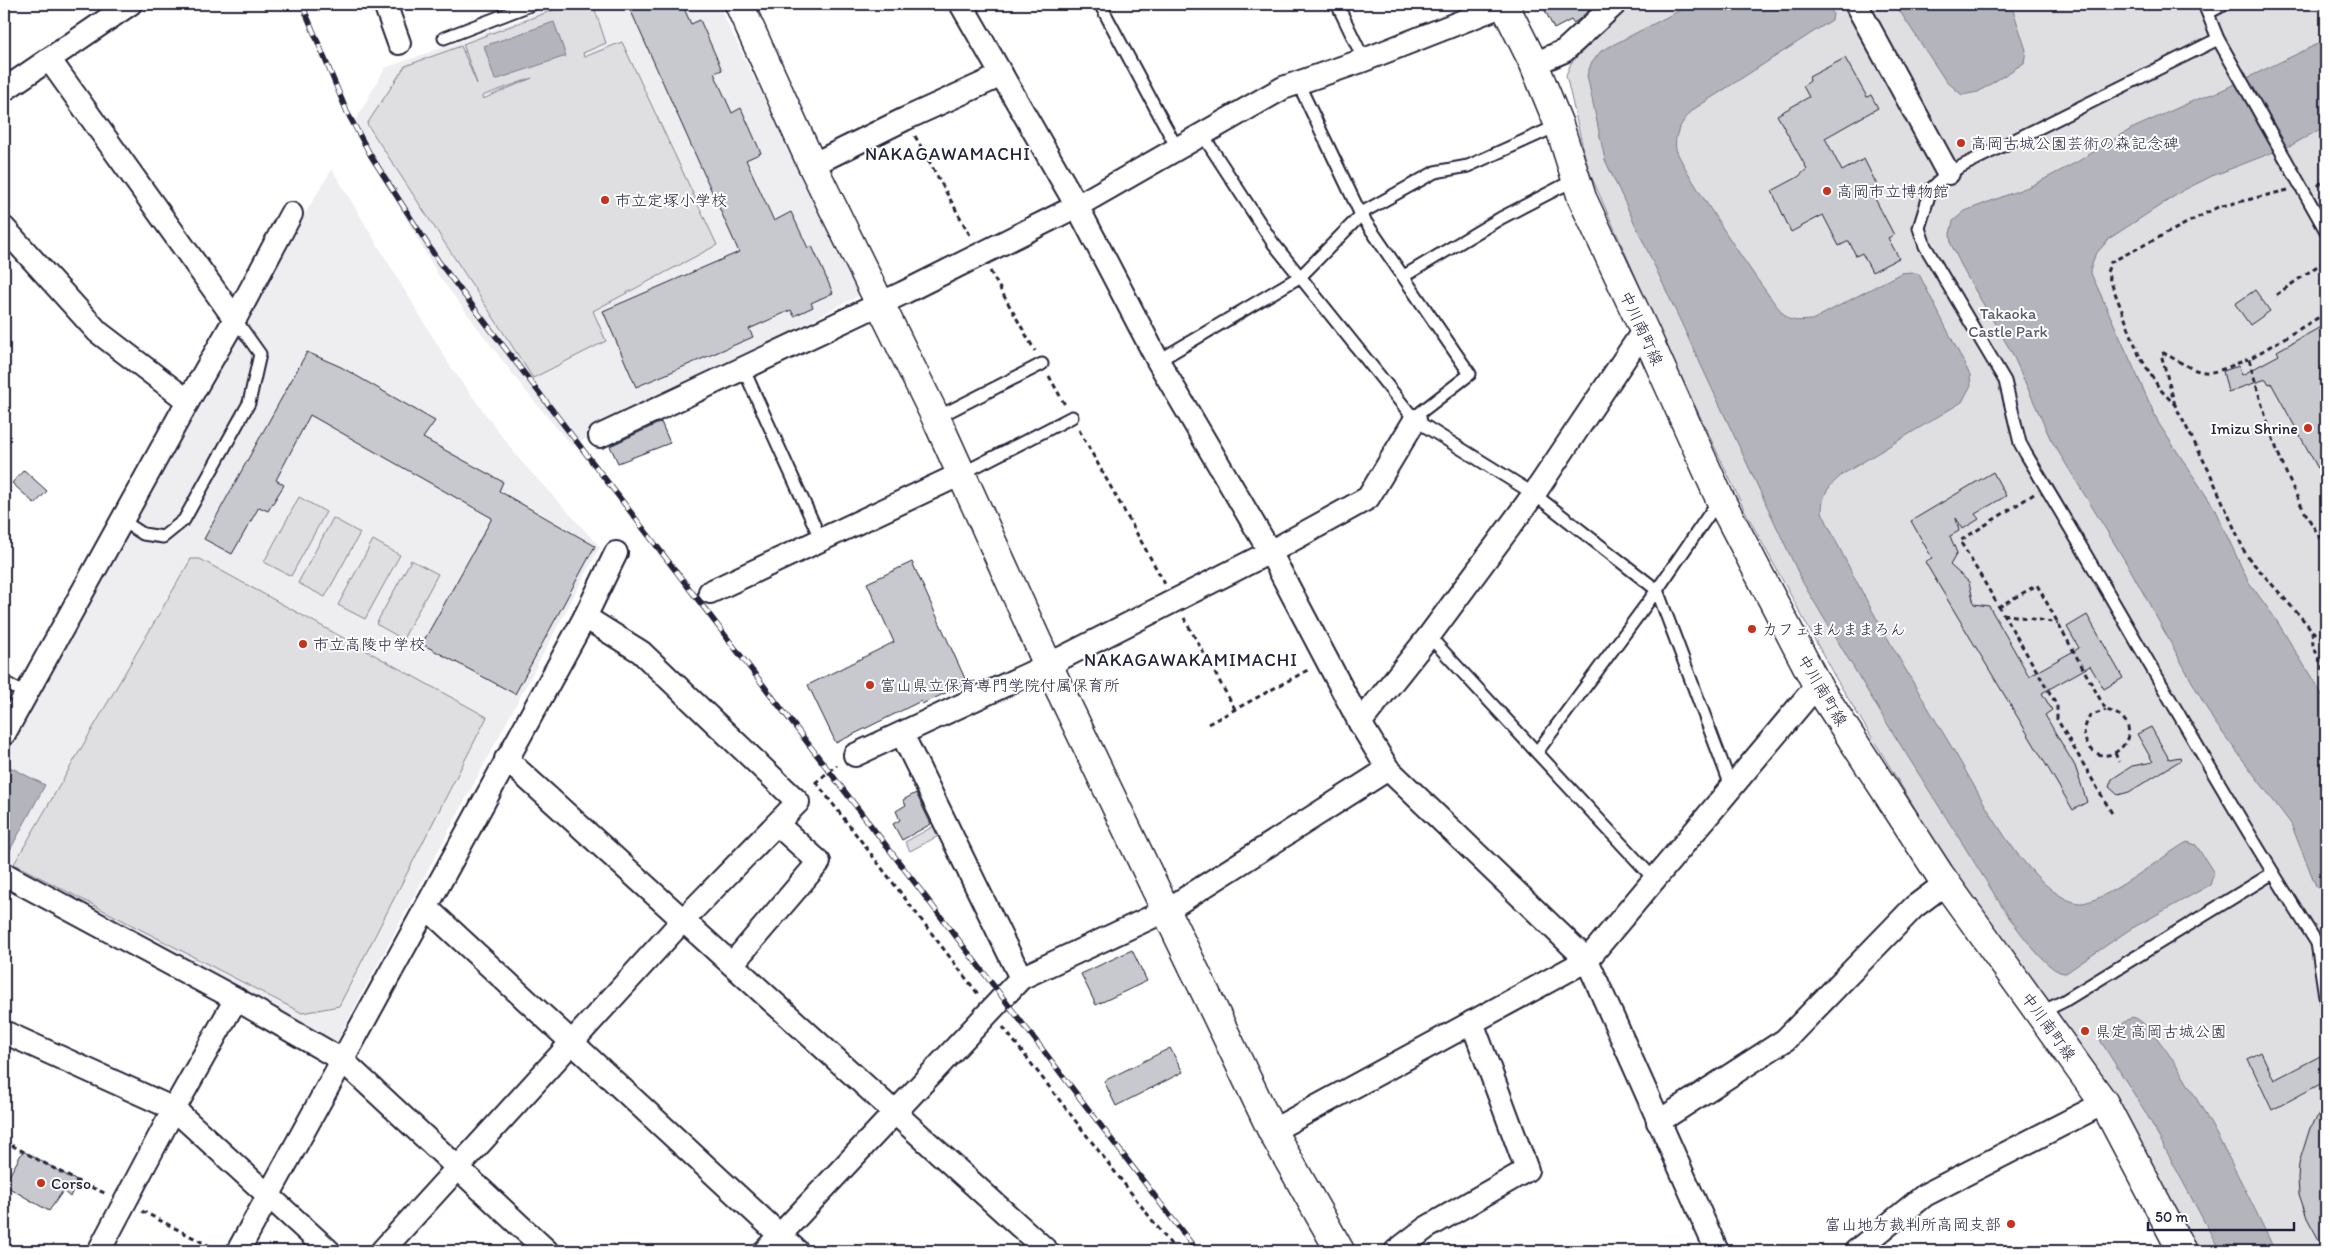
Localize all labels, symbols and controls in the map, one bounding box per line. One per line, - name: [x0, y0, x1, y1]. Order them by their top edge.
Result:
- place label: 高岡古城公園芸術の森記念碑: [1971, 134, 2179, 153]
- marker: 高岡古城公園芸術の森記念碑: [1955, 137, 1967, 149]
- district label: NAKAGAWAMACHI: [865, 143, 1031, 165]
- place label: 高岡市立博物館: [1837, 182, 1949, 201]
- marker: 高岡市立博物館: [1821, 185, 1833, 197]
- place label: 市立定塚小学校: [615, 191, 727, 210]
- marker: 市立定塚小学校: [599, 194, 611, 206]
- street label: 中川南町線: [1616, 288, 1667, 368]
- park label: Takaoka Castle Park: [1968, 304, 2048, 341]
- place label: Imizu Shrine: [2211, 419, 2298, 438]
- marker: Imizu Shrine: [2302, 422, 2314, 434]
- place label: カフェまんままろん: [1762, 620, 1906, 639]
- marker: カフェまんままろん: [1746, 623, 1758, 635]
- place label: 市立高陵中学校: [313, 635, 425, 654]
- marker: 市立高陵中学校: [297, 638, 309, 650]
- district label: NAKAGAWAKAMIMACHI: [1084, 649, 1298, 671]
- street label: 中川南町線: [1794, 651, 1851, 729]
- place label: 富山県立保育専門学院付属保育所: [880, 676, 1120, 695]
- marker: 富山県立保育専門学院付属保育所: [864, 679, 876, 691]
- street label: 中川南町線: [2017, 988, 2080, 1064]
- place label: 県定 高岡古城公園: [2095, 1022, 2227, 1041]
- marker: 県定 高岡古城公園: [2079, 1025, 2091, 1037]
- place label: Corso: [51, 1174, 91, 1193]
- marker: Corso: [35, 1177, 47, 1189]
- scale bar: [2148, 1200, 2294, 1232]
- text: 50 m: [2155, 1208, 2188, 1226]
- place label: 富山地方裁判所高岡支部: [1825, 1215, 2001, 1234]
- marker: 富山地方裁判所高岡支部: [2005, 1218, 2017, 1230]

